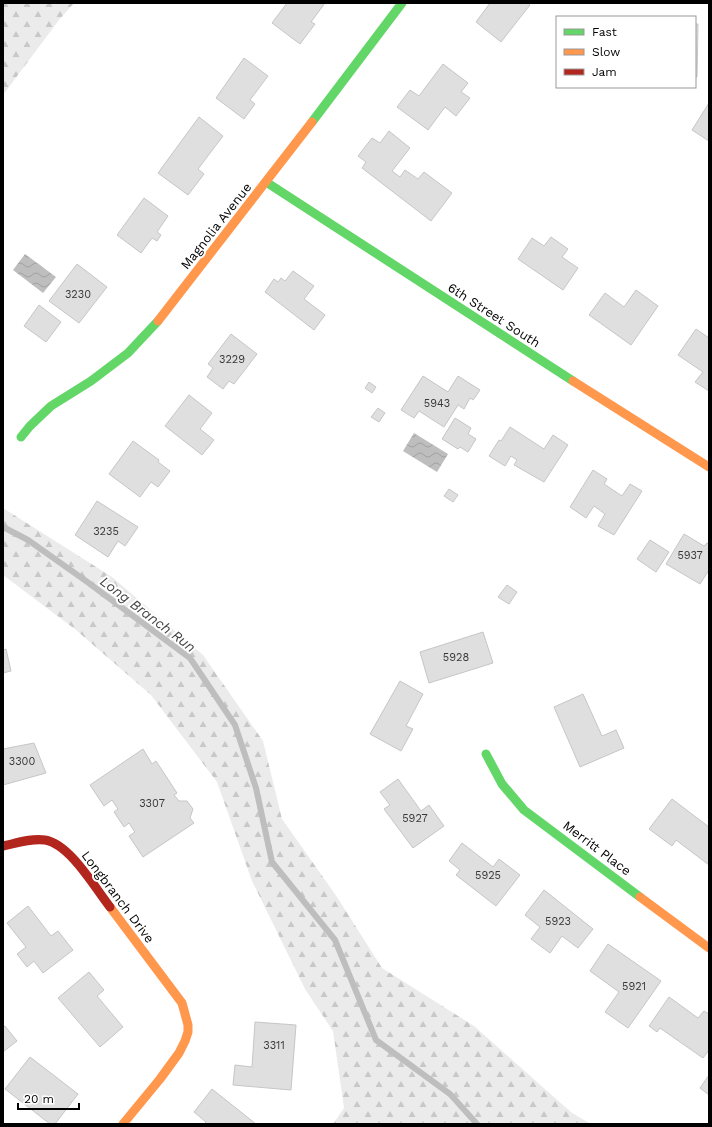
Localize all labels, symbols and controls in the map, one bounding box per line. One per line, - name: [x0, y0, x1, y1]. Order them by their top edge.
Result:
- legend: [556, 16, 696, 88]
- text: Fast: [592, 25, 617, 39]
- text: Slow: [592, 45, 620, 59]
- text: Jam: [592, 65, 617, 79]
- street label: Magnolia Avenue: [178, 180, 254, 272]
- street label: 6th Street South: [445, 280, 543, 350]
- house number: 3230: [65, 288, 91, 301]
- house number: 3229: [219, 353, 245, 366]
- house number: 5943: [424, 397, 450, 410]
- house number: 3235: [93, 525, 119, 538]
- house number: 5937: [677, 549, 703, 562]
- water label: Long Branch Run: [97, 573, 199, 655]
- house number: 5928: [443, 651, 469, 664]
- house number: 3300: [9, 755, 35, 768]
- house number: 3307: [139, 797, 165, 810]
- house number: 5927: [402, 812, 428, 825]
- street label: Merritt Place: [560, 818, 634, 878]
- street label: Longbranch Drive: [79, 848, 157, 946]
- house number: 5925: [475, 869, 501, 882]
- house number: 5923: [545, 915, 571, 928]
- house number: 5921: [622, 980, 646, 993]
- house number: 3311: [263, 1039, 285, 1052]
- scale bar: [18, 1085, 79, 1111]
- text: 20 m: [24, 1092, 54, 1106]

